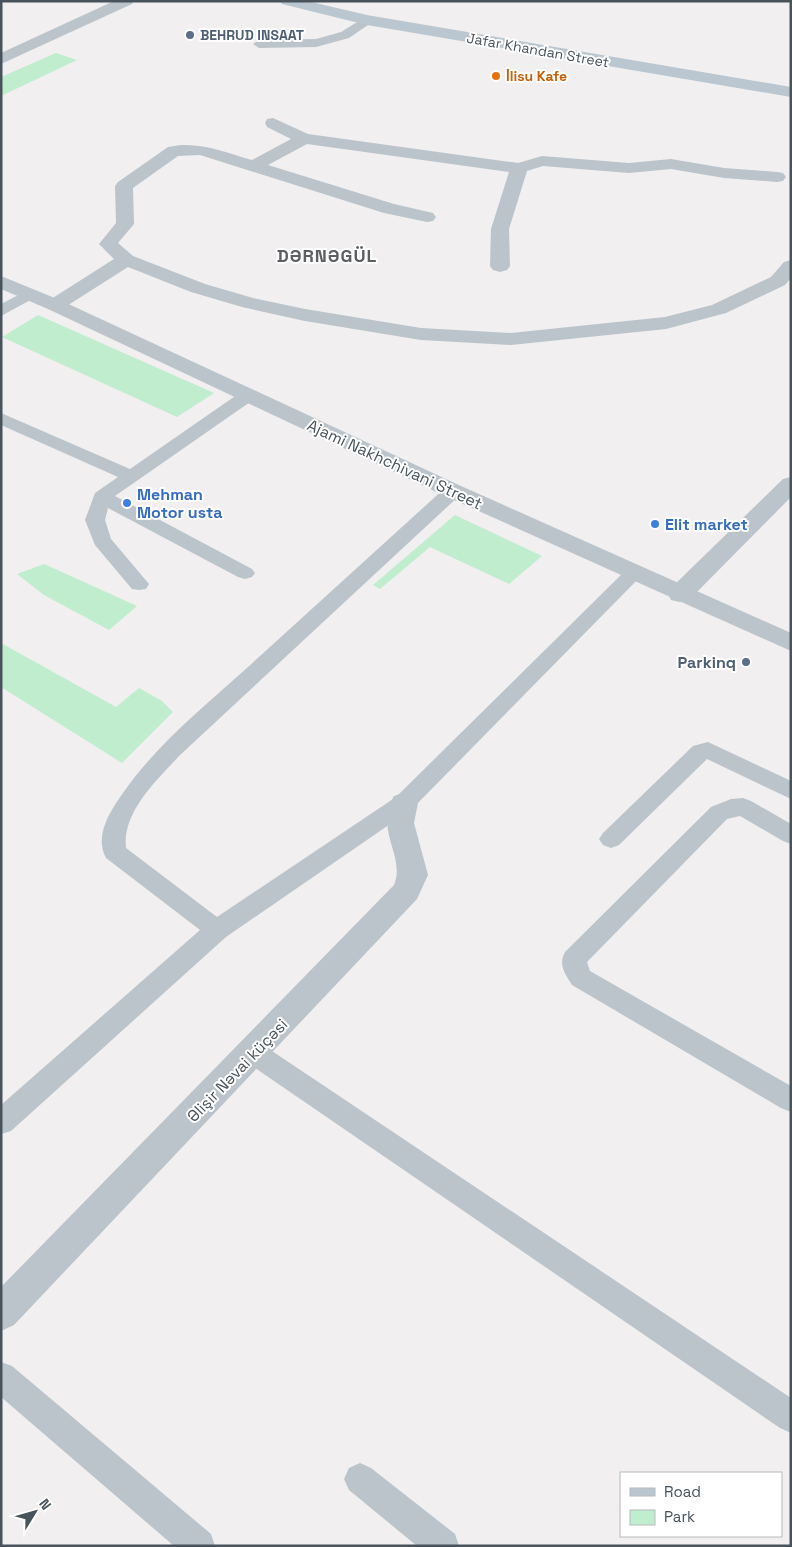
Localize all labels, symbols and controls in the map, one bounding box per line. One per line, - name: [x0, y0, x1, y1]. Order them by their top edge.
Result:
- place label: BEHRUD INSAAT: [200, 26, 304, 44]
- marker: BEHRUD INSAAT: [184, 29, 196, 41]
- street label: Jafar Khandan Street: [465, 29, 611, 71]
- place label: İlisu Kafe: [506, 67, 567, 85]
- marker: İlisu Kafe: [490, 70, 502, 82]
- district label: DƏRNƏGÜL: [277, 244, 377, 267]
- street label: Ajami Nakhchivani Street: [304, 415, 486, 514]
- place label: Mehman Motor usta: [137, 484, 222, 523]
- marker: Mehman Motor usta: [121, 497, 133, 509]
- place label: Elit market: [665, 514, 748, 535]
- marker: Elit market: [649, 518, 661, 530]
- place label: Parkinq: [678, 652, 736, 673]
- marker: Parkinq: [740, 656, 752, 668]
- street label: Əlişir Nəvai küçəsi: [183, 1014, 292, 1127]
- legend: [620, 1472, 782, 1537]
- text: Road: [664, 1482, 701, 1501]
- north arrow: [10, 1487, 60, 1537]
- text: N: [35, 1495, 55, 1513]
- text: Park: [664, 1507, 695, 1526]

